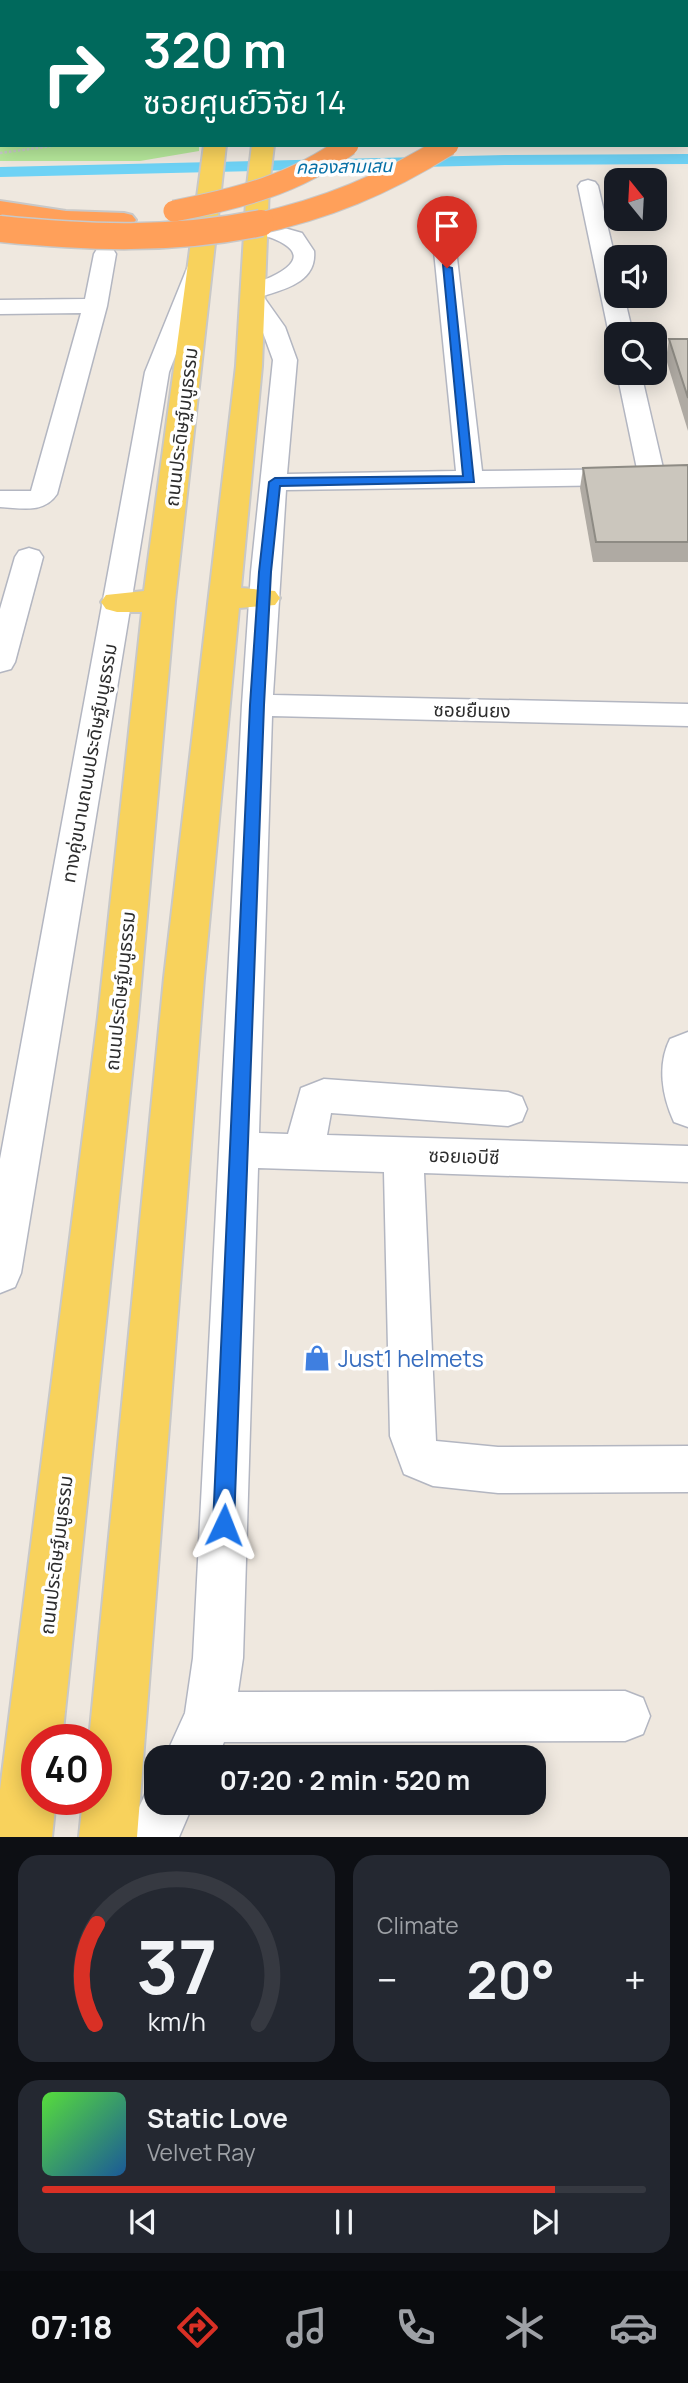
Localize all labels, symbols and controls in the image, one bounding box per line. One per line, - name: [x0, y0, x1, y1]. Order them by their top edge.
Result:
- text: 320 m: [143, 16, 287, 83]
- icon: right: [28, 28, 119, 119]
- text: ซอยศูนย์วิจัย 14: [143, 80, 346, 124]
- water label: คลองสามเสน: [296, 153, 393, 179]
- north arrow: [604, 168, 667, 231]
- map controls: [604, 168, 667, 385]
- pin: [417, 196, 477, 268]
- icon: arrive: [428, 207, 466, 245]
- button: sound: [604, 245, 667, 308]
- button: search: [604, 322, 667, 385]
- street label: ถนนประดิษฐ์มนูธรรม: [158, 346, 204, 508]
- street label: ทางคู่ขนานถนนประดิษฐ์มนูธรรม: [55, 641, 123, 885]
- street label: ซอยยืนยง: [433, 696, 511, 724]
- street label: ถนนประดิษฐ์มนูธรรม: [99, 910, 141, 1072]
- street label: ซอยเอบีซี: [428, 1142, 500, 1170]
- place label: Just1 helmets: [338, 1342, 484, 1374]
- shop icon: Just1 helmets: [302, 1343, 332, 1373]
- street label: ถนนประดิษฐ์มนูธรรม: [33, 1474, 79, 1636]
- position arrow: [187, 1488, 261, 1562]
- speed limit sign: 40: [21, 1724, 112, 1815]
- text: 07:20 · 2 min · 520 m: [220, 1762, 470, 1798]
- text: Climate: [377, 1909, 459, 1941]
- text: 37: [136, 1917, 217, 2017]
- text: 20°: [467, 1944, 555, 2015]
- text: −: [377, 1953, 398, 2005]
- text: +: [624, 1953, 646, 2005]
- text: km/h: [147, 2004, 206, 2039]
- text: Static Love: [147, 2100, 288, 2136]
- text: Velvet Ray: [147, 2136, 256, 2168]
- icon: previous: [124, 2203, 162, 2241]
- icon: pause: [325, 2203, 363, 2241]
- icon: next: [526, 2203, 564, 2241]
- icon: directions: [173, 2303, 222, 2352]
- icon: music: [282, 2303, 331, 2352]
- icon: phone: [391, 2303, 440, 2352]
- icon: climate: [500, 2303, 549, 2352]
- icon: car: [609, 2303, 658, 2352]
- text: 07:18: [30, 2305, 113, 2349]

